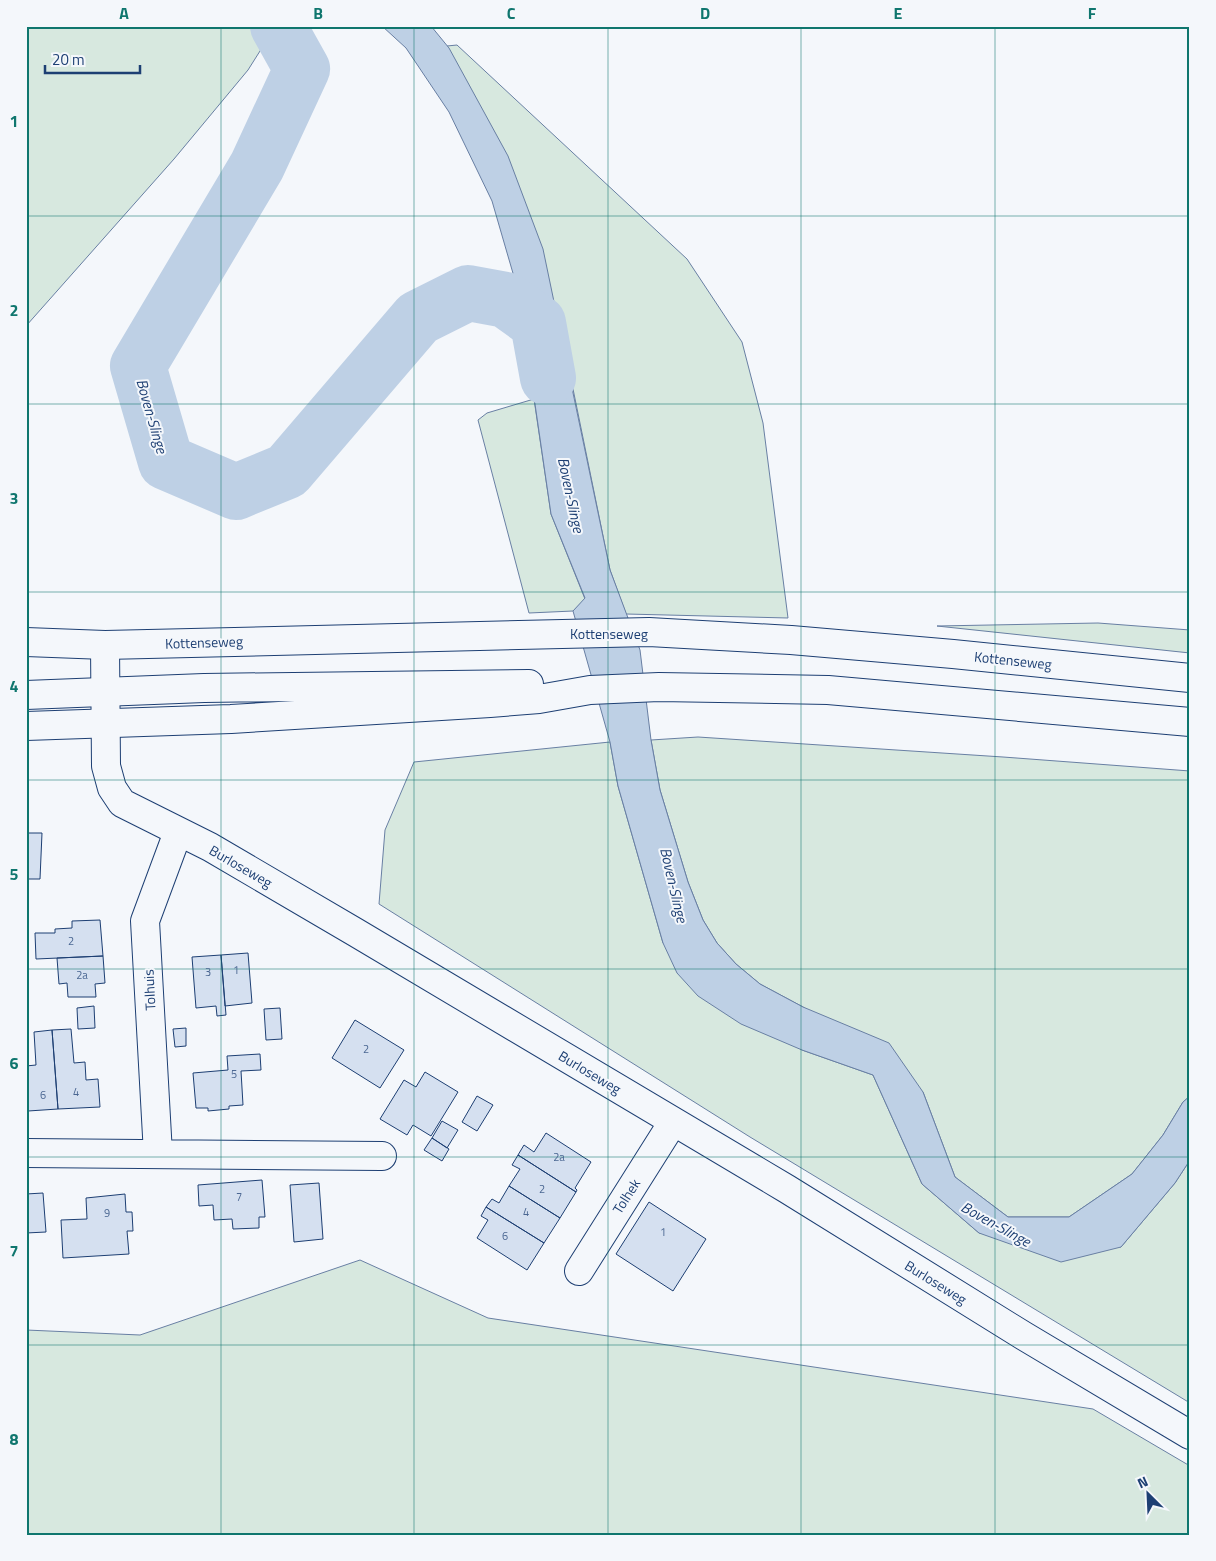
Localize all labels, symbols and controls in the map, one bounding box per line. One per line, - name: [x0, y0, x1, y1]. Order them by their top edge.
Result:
- text: A: [119, 1, 129, 25]
- text: B: [313, 1, 323, 25]
- text: C: [507, 1, 516, 25]
- text: D: [700, 1, 710, 25]
- text: E: [894, 1, 903, 25]
- text: F: [1088, 1, 1097, 25]
- scale bar: [45, 42, 140, 74]
- text: 20 m: [52, 48, 85, 71]
- text: 1: [10, 109, 18, 133]
- text: 2: [10, 298, 18, 322]
- water label: Boven-Slinge: [130, 376, 174, 457]
- water label: Boven-Slinge: [552, 455, 590, 536]
- text: 3: [10, 486, 18, 510]
- street label: Kottenseweg: [570, 623, 648, 644]
- street label: Kottenseweg: [165, 630, 243, 654]
- street label: Kottenseweg: [973, 645, 1053, 675]
- text: 4: [10, 674, 19, 698]
- street label: Burloseweg: [205, 839, 277, 893]
- water label: Boven-Slinge: [654, 845, 694, 926]
- text: 5: [10, 862, 19, 886]
- house number: 2: [68, 933, 74, 949]
- house number: 1: [233, 962, 239, 978]
- house number: 3: [205, 964, 211, 980]
- house number: 2a: [76, 967, 88, 983]
- street label: Tolhuis: [137, 969, 161, 1011]
- house number: 2: [363, 1041, 369, 1057]
- street label: Burloseweg: [555, 1045, 625, 1099]
- text: 6: [10, 1051, 19, 1075]
- house number: 5: [231, 1066, 237, 1082]
- house number: 4: [73, 1084, 79, 1100]
- house number: 6: [40, 1087, 46, 1103]
- house number: 2a: [553, 1149, 565, 1165]
- street label: Tolhek: [607, 1174, 645, 1218]
- house number: 2: [539, 1181, 545, 1197]
- house number: 7: [236, 1189, 242, 1205]
- water label: Boven-Slinge: [957, 1195, 1036, 1253]
- house number: 4: [523, 1204, 529, 1220]
- house number: 9: [104, 1205, 110, 1221]
- house number: 1: [660, 1224, 666, 1240]
- house number: 6: [502, 1228, 508, 1244]
- text: 7: [10, 1239, 18, 1263]
- street label: Burloseweg: [901, 1255, 971, 1309]
- text: 8: [10, 1427, 19, 1451]
- north arrow: [1124, 1468, 1174, 1518]
- text: N: [1134, 1470, 1151, 1493]

